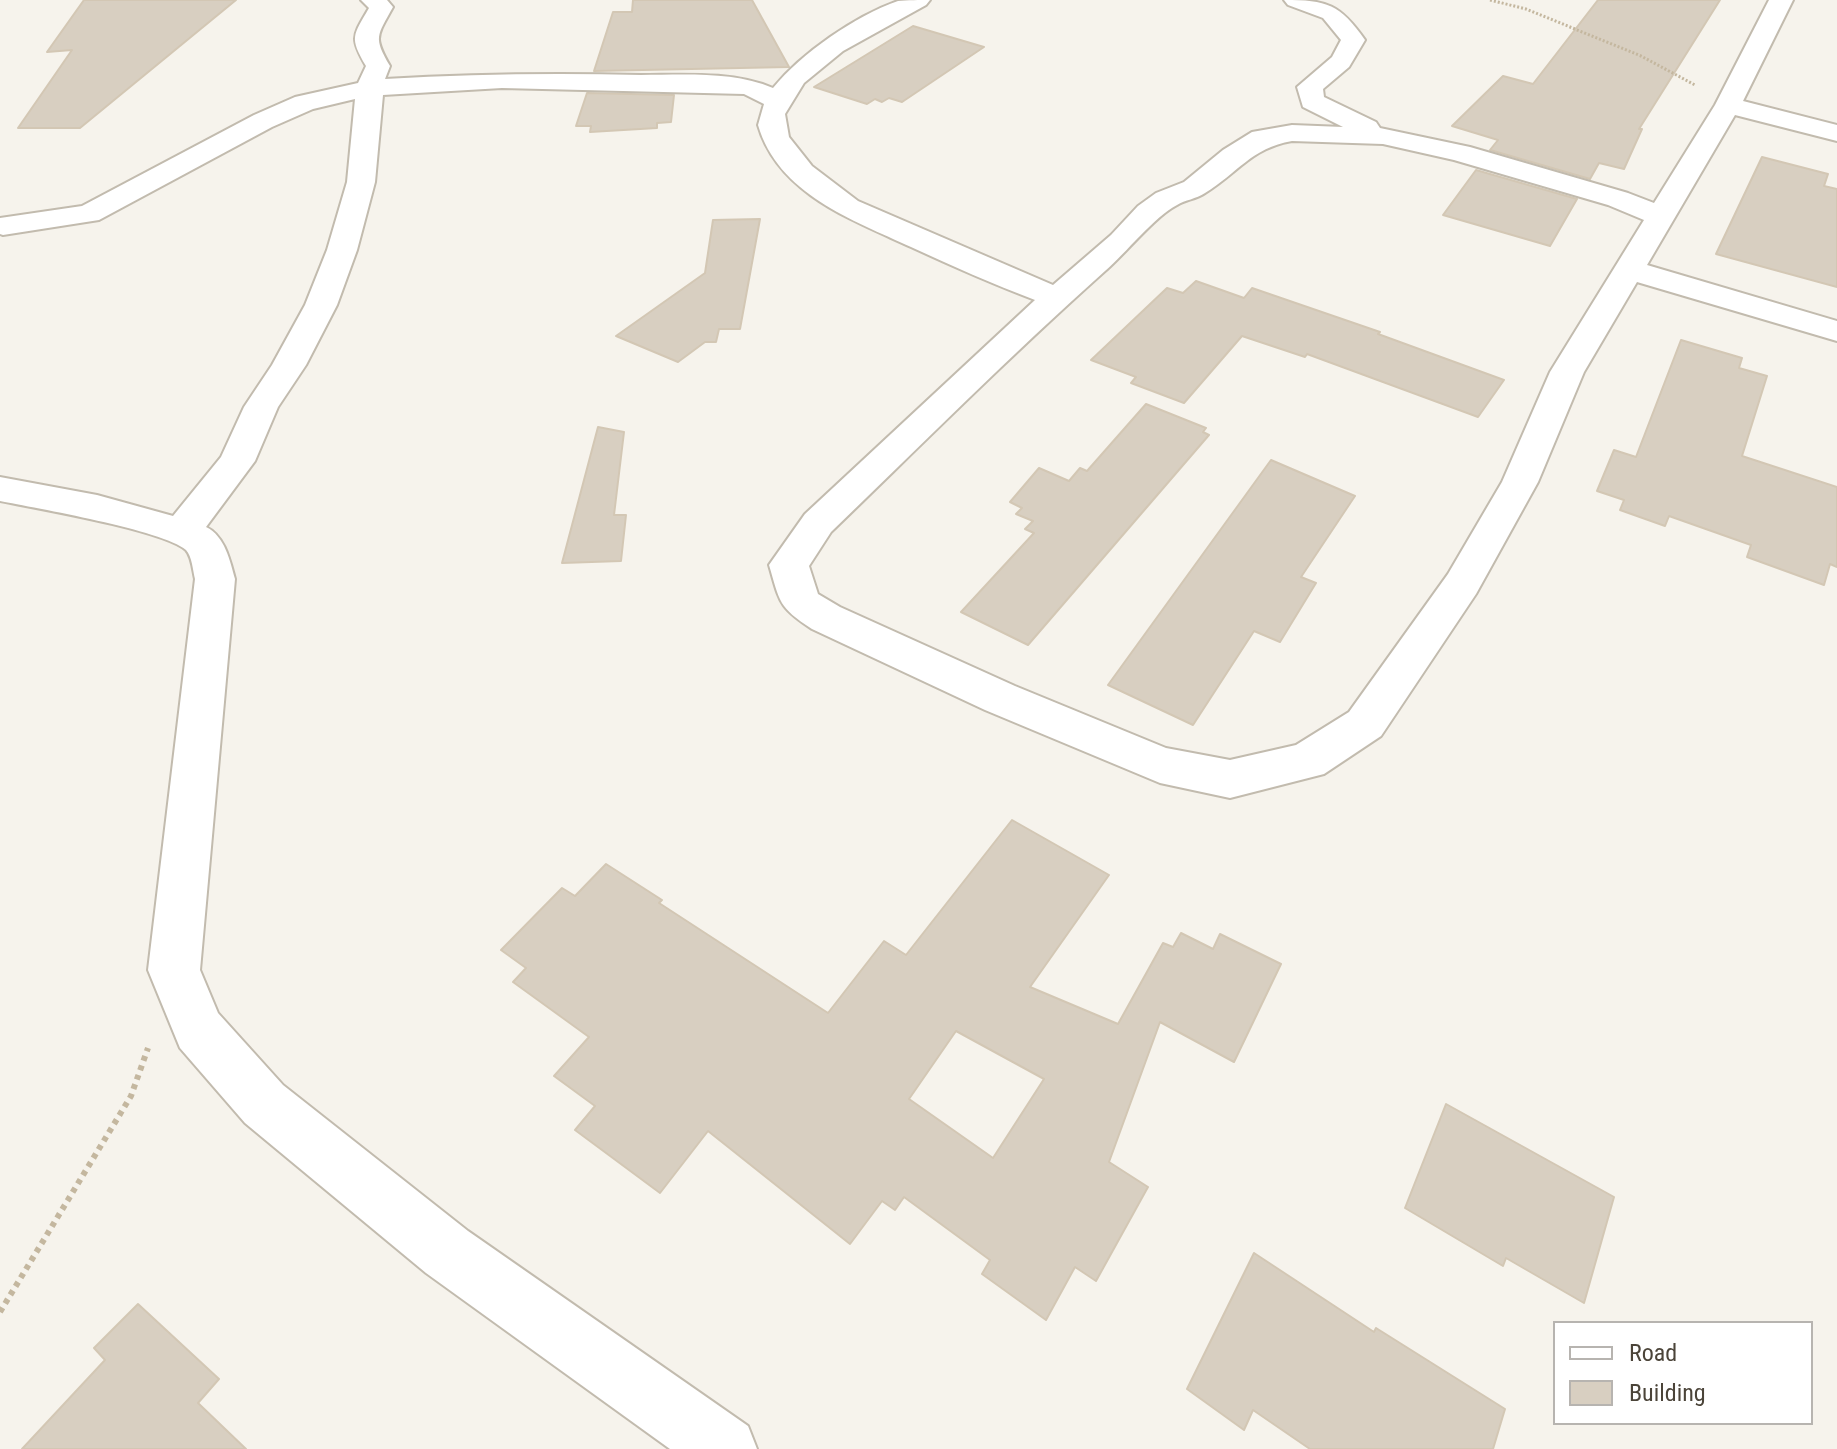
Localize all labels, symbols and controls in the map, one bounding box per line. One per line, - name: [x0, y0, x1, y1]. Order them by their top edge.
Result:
- legend: [1553, 1321, 1813, 1425]
- text: Road: [1629, 1339, 1677, 1367]
- text: Building: [1629, 1379, 1706, 1407]

